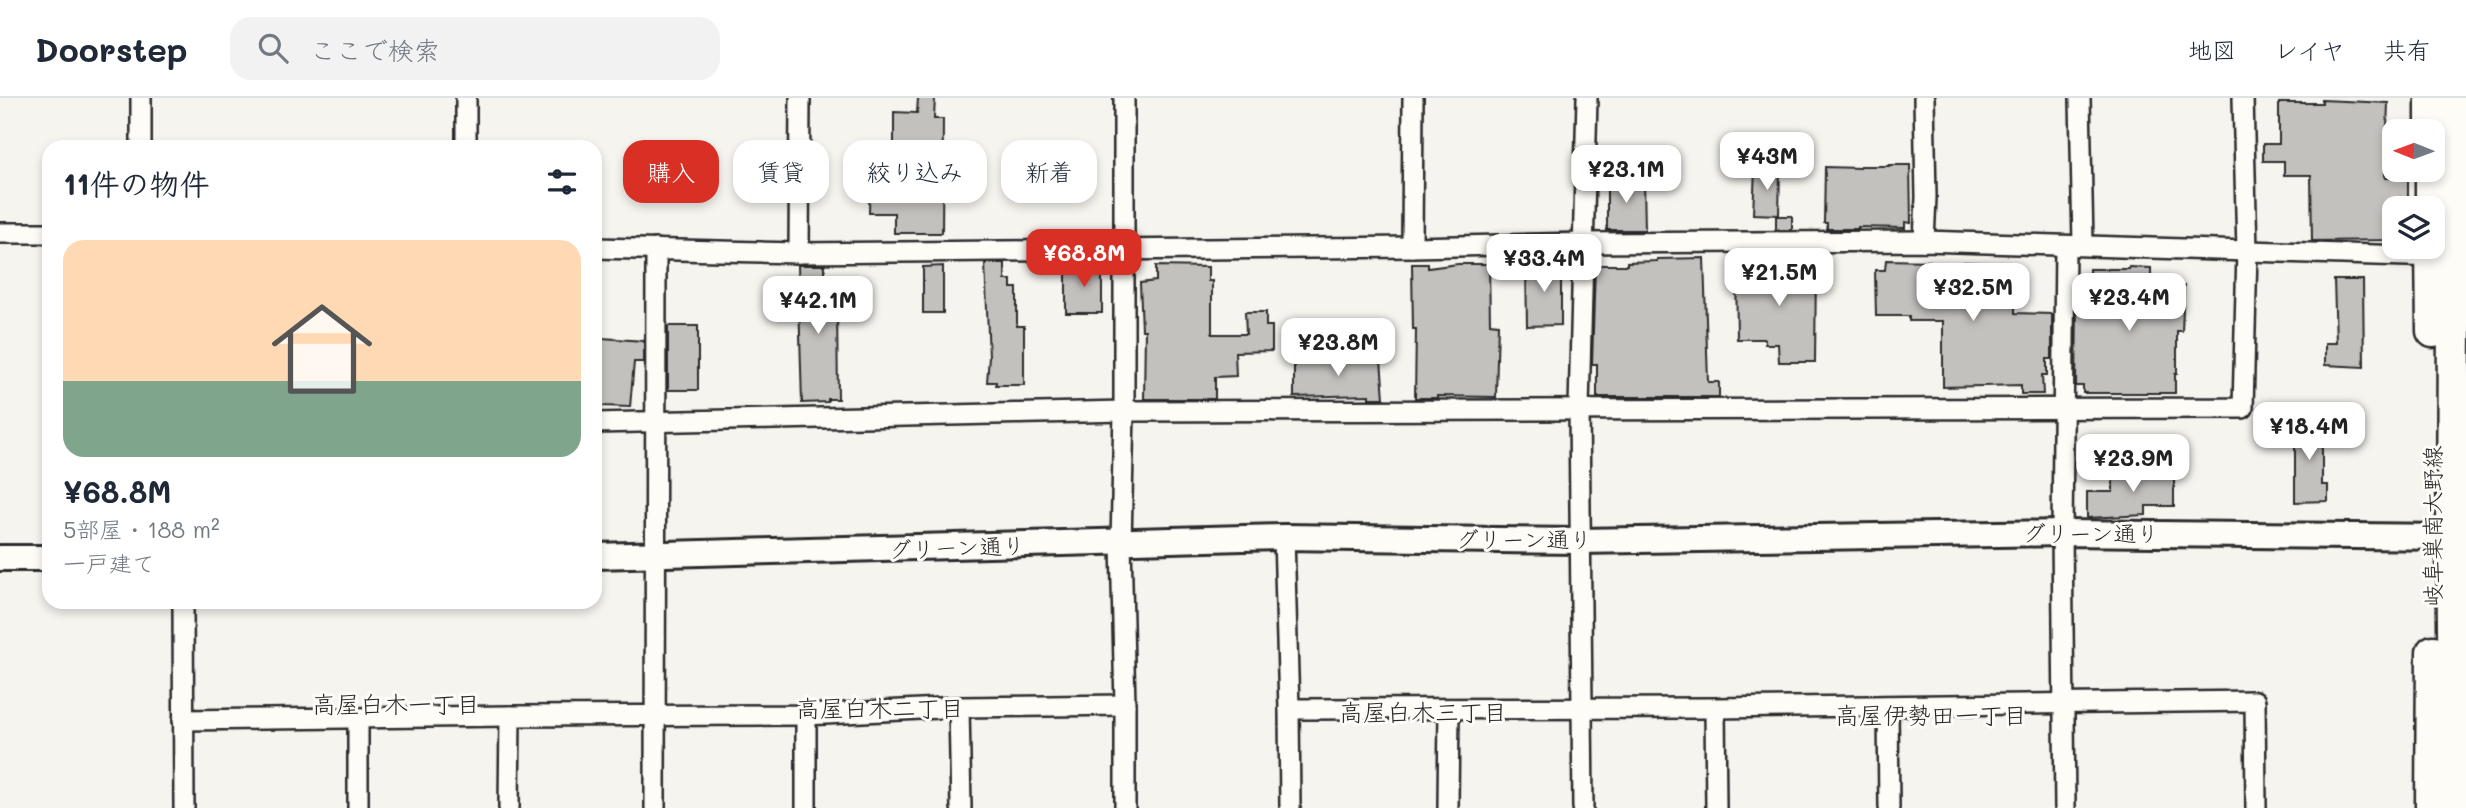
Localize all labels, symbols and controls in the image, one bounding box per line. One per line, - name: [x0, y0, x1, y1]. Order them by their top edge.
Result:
- search box: [230, 17, 720, 80]
- text: Doorstep: [35, 27, 188, 70]
- icon: search: [254, 29, 292, 67]
- text: ここで検索: [310, 33, 440, 67]
- text: 地図: [2188, 34, 2236, 65]
- text: レイヤ: [2274, 34, 2345, 65]
- text: 共有: [2383, 34, 2431, 65]
- north arrow: [2382, 119, 2445, 182]
- map controls: [2382, 119, 2445, 259]
- pin: ¥43M: [1726, 132, 1808, 192]
- chip: 購入: [623, 140, 719, 203]
- chip: 賃貸: [733, 140, 829, 203]
- chip: 絞り込み: [843, 140, 987, 203]
- chip: 新着: [1001, 140, 1097, 203]
- text: ¥43M: [1736, 140, 1798, 170]
- pin: ¥23.1M: [1569, 146, 1683, 205]
- text: ¥23.1M: [1587, 153, 1665, 183]
- text: 11件の物件: [63, 163, 210, 203]
- icon: filters: [543, 163, 581, 201]
- button: layers: [2382, 196, 2445, 259]
- pin: ¥68.8M: [1027, 230, 1141, 289]
- pin: ¥33.4M: [1487, 234, 1601, 294]
- text: ¥68.8M: [1042, 237, 1126, 267]
- text: ¥33.4M: [1503, 242, 1585, 272]
- pin: ¥21.5M: [1722, 248, 1836, 308]
- text: ¥21.5M: [1740, 256, 1818, 286]
- pin: ¥32.5M: [1916, 264, 2030, 323]
- text: ¥32.5M: [1933, 271, 2013, 301]
- pin: ¥23.4M: [2072, 274, 2186, 333]
- pin: ¥42.1M: [761, 276, 875, 336]
- text: ¥23.4M: [2088, 281, 2170, 311]
- text: ¥42.1M: [779, 284, 857, 314]
- icon: home: [259, 286, 385, 412]
- pin: ¥23.8M: [1281, 318, 1395, 378]
- text: ¥23.8M: [1297, 326, 1379, 356]
- pin: ¥18.4M: [2252, 402, 2366, 462]
- text: ¥18.4M: [2269, 410, 2349, 440]
- pin: ¥23.9M: [2076, 434, 2190, 494]
- text: ¥23.9M: [2092, 442, 2174, 472]
- street label: 岐阜巣南大野線: [2417, 446, 2447, 607]
- text: ¥68.8M: [63, 471, 172, 511]
- text: 5部屋 · 188 m²: [63, 514, 220, 544]
- street label: グリーン通り: [2023, 518, 2159, 548]
- street label: グリーン通り: [1456, 524, 1592, 554]
- street label: グリーン通り: [888, 530, 1026, 564]
- text: 一戸建て: [63, 548, 155, 578]
- district label: 高屋白木一丁目: [312, 688, 480, 719]
- district label: 高屋白木二丁目: [796, 692, 964, 723]
- district label: 高屋白木三丁目: [1339, 696, 1507, 727]
- district label: 高屋伊勢田一丁目: [1835, 699, 2027, 730]

